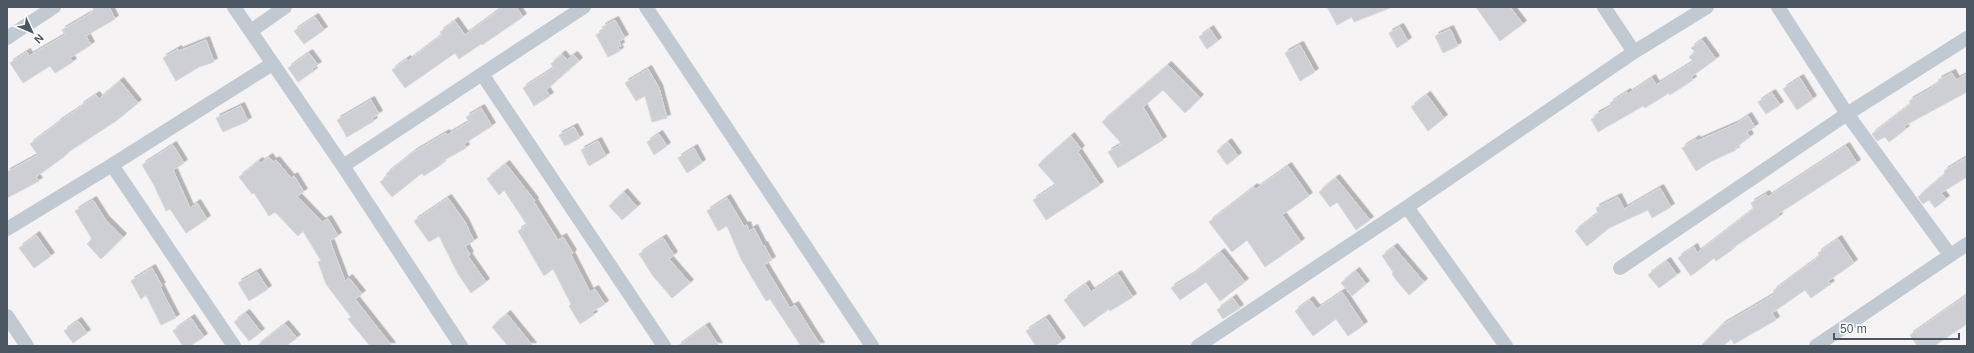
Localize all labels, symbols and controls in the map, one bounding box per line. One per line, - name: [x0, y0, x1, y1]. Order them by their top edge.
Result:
- north arrow: [12, 12, 52, 52]
- text: N: [32, 32, 46, 46]
- scale bar: [1834, 315, 1959, 341]
- text: 50 m: [1840, 322, 1867, 336]

